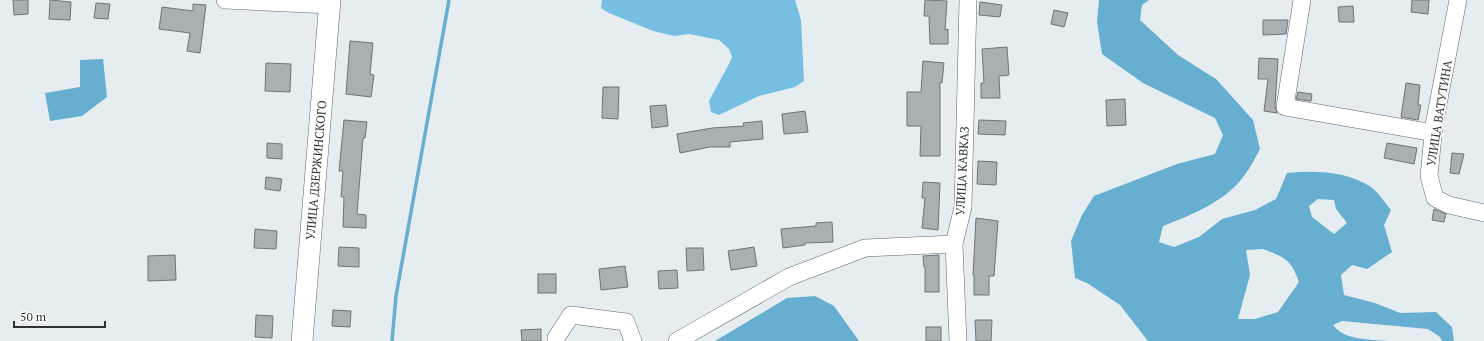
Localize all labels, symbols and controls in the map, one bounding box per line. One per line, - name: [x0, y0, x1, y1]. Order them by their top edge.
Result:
- street label: УЛИЦА ВАТУТИНА: [1423, 58, 1455, 167]
- street label: УЛИЦА ДЗЕРЖИНСКОГО: [302, 99, 330, 241]
- street label: УЛИЦА КАВКАЗ: [952, 126, 972, 216]
- scale bar: [14, 303, 105, 329]
- text: 50 m: [20, 309, 47, 324]

